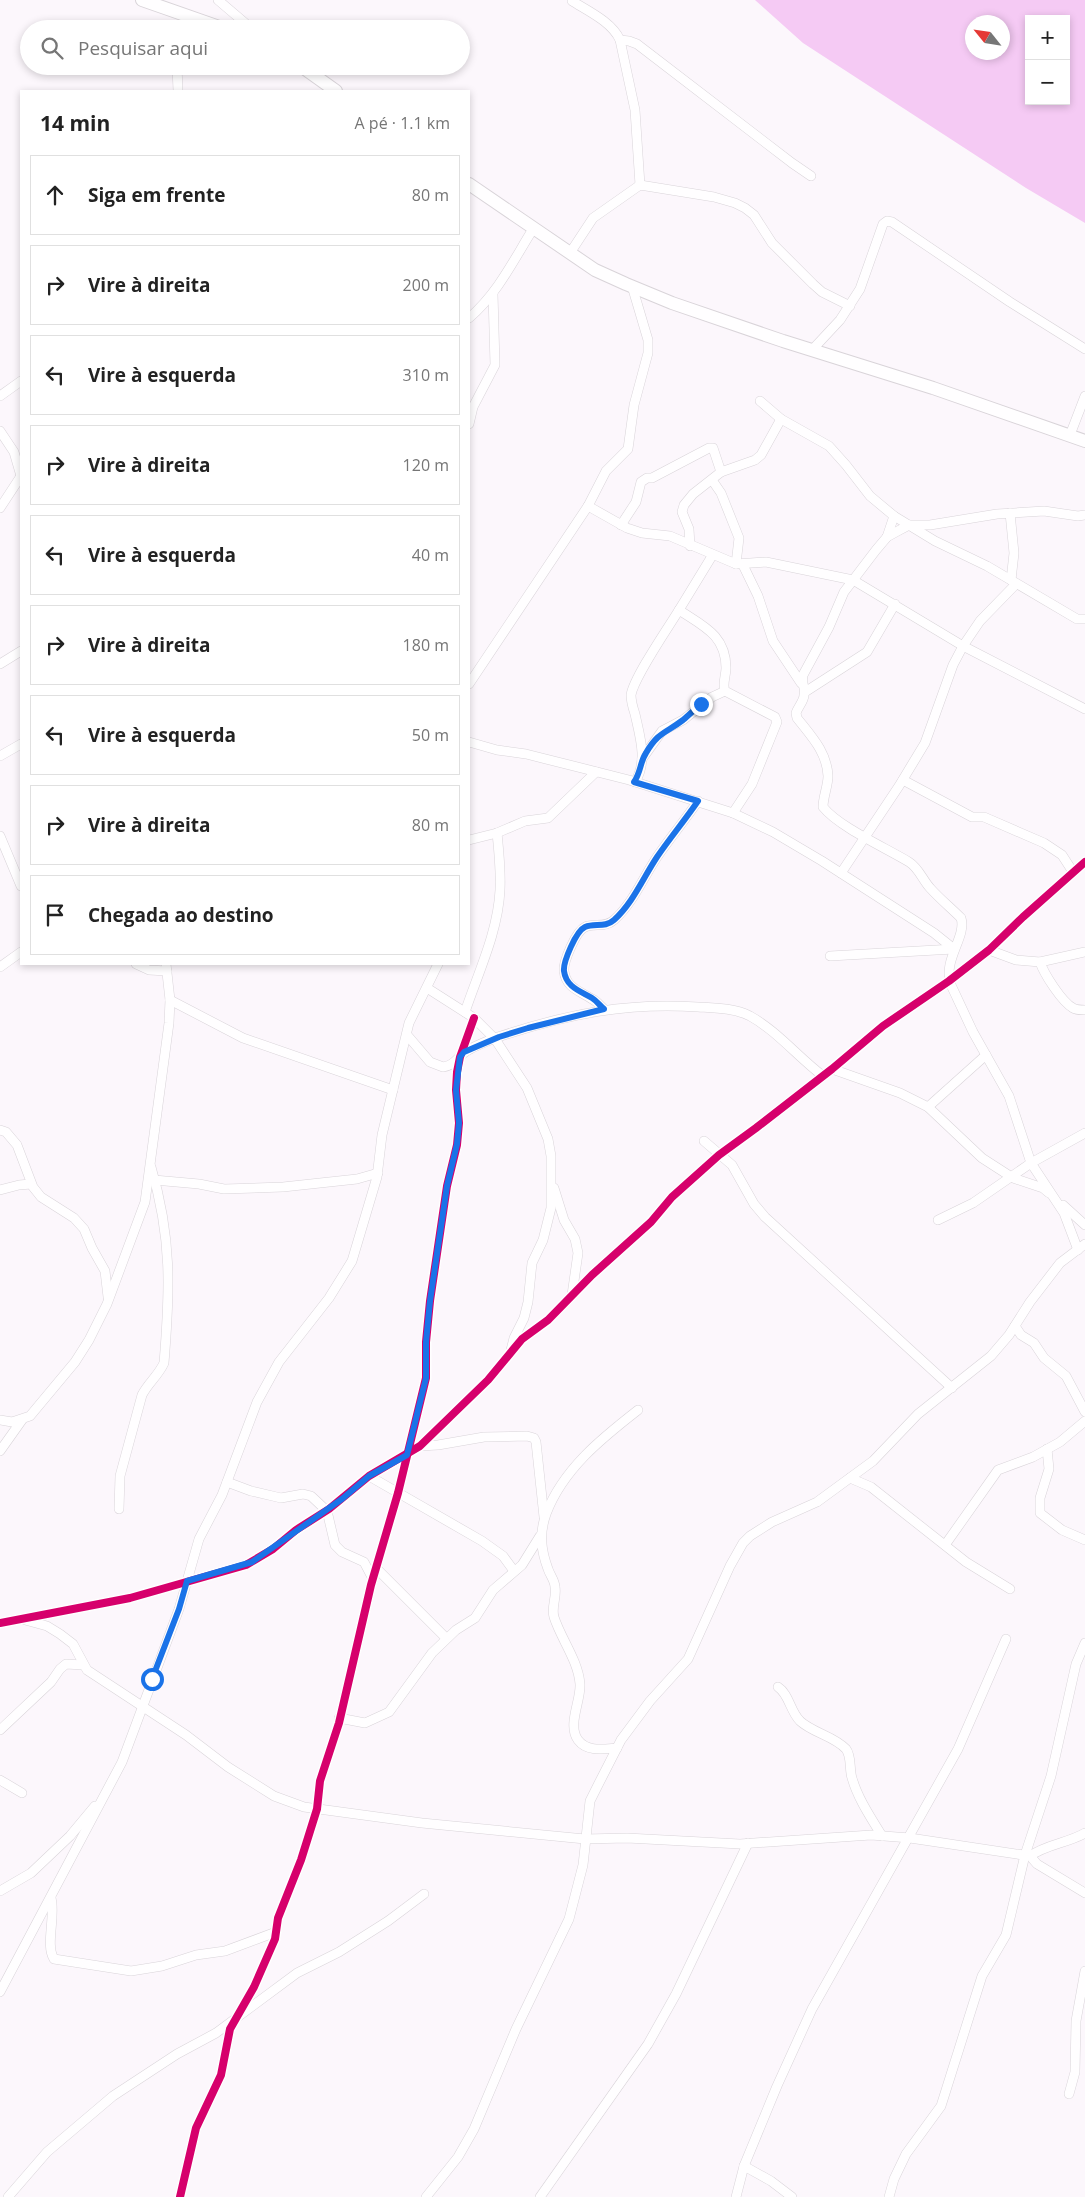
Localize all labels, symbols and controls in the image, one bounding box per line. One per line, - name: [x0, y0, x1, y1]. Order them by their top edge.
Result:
- north arrow: [965, 15, 1010, 60]
- map controls: [1025, 15, 1070, 105]
- button: +: [1025, 15, 1070, 60]
- search box: [20, 20, 470, 75]
- icon: search: [38, 34, 66, 62]
- text: Pesquisar aqui: [78, 35, 208, 61]
- button: −: [1025, 60, 1070, 105]
- text: 14 min: [40, 109, 110, 137]
- text: A pé · 1.1 km: [355, 112, 450, 134]
- icon: ahead: [41, 181, 69, 209]
- text: Siga em frente: [88, 182, 225, 208]
- text: 80 m: [412, 184, 449, 206]
- icon: right: [41, 271, 69, 299]
- text: Vire à direita: [88, 272, 211, 298]
- text: 200 m: [403, 274, 449, 296]
- icon: left: [41, 361, 69, 389]
- text: Vire à esquerda: [88, 362, 236, 388]
- text: 310 m: [403, 364, 449, 386]
- icon: right: [41, 451, 69, 479]
- text: Vire à direita: [88, 452, 211, 478]
- text: 120 m: [403, 454, 449, 476]
- icon: left: [41, 541, 69, 569]
- text: Vire à esquerda: [88, 542, 236, 568]
- text: 40 m: [412, 544, 449, 566]
- icon: right: [41, 631, 69, 659]
- text: Vire à direita: [88, 632, 211, 658]
- text: 180 m: [403, 634, 449, 656]
- route end: [690, 693, 713, 716]
- icon: left: [41, 721, 69, 749]
- text: Vire à esquerda: [88, 722, 236, 748]
- text: 50 m: [412, 724, 449, 746]
- icon: right: [41, 811, 69, 839]
- text: Vire à direita: [88, 812, 211, 838]
- text: 80 m: [412, 814, 449, 836]
- icon: arrive: [41, 901, 69, 929]
- text: Chegada ao destino: [88, 902, 274, 928]
- route start: [141, 1668, 164, 1691]

